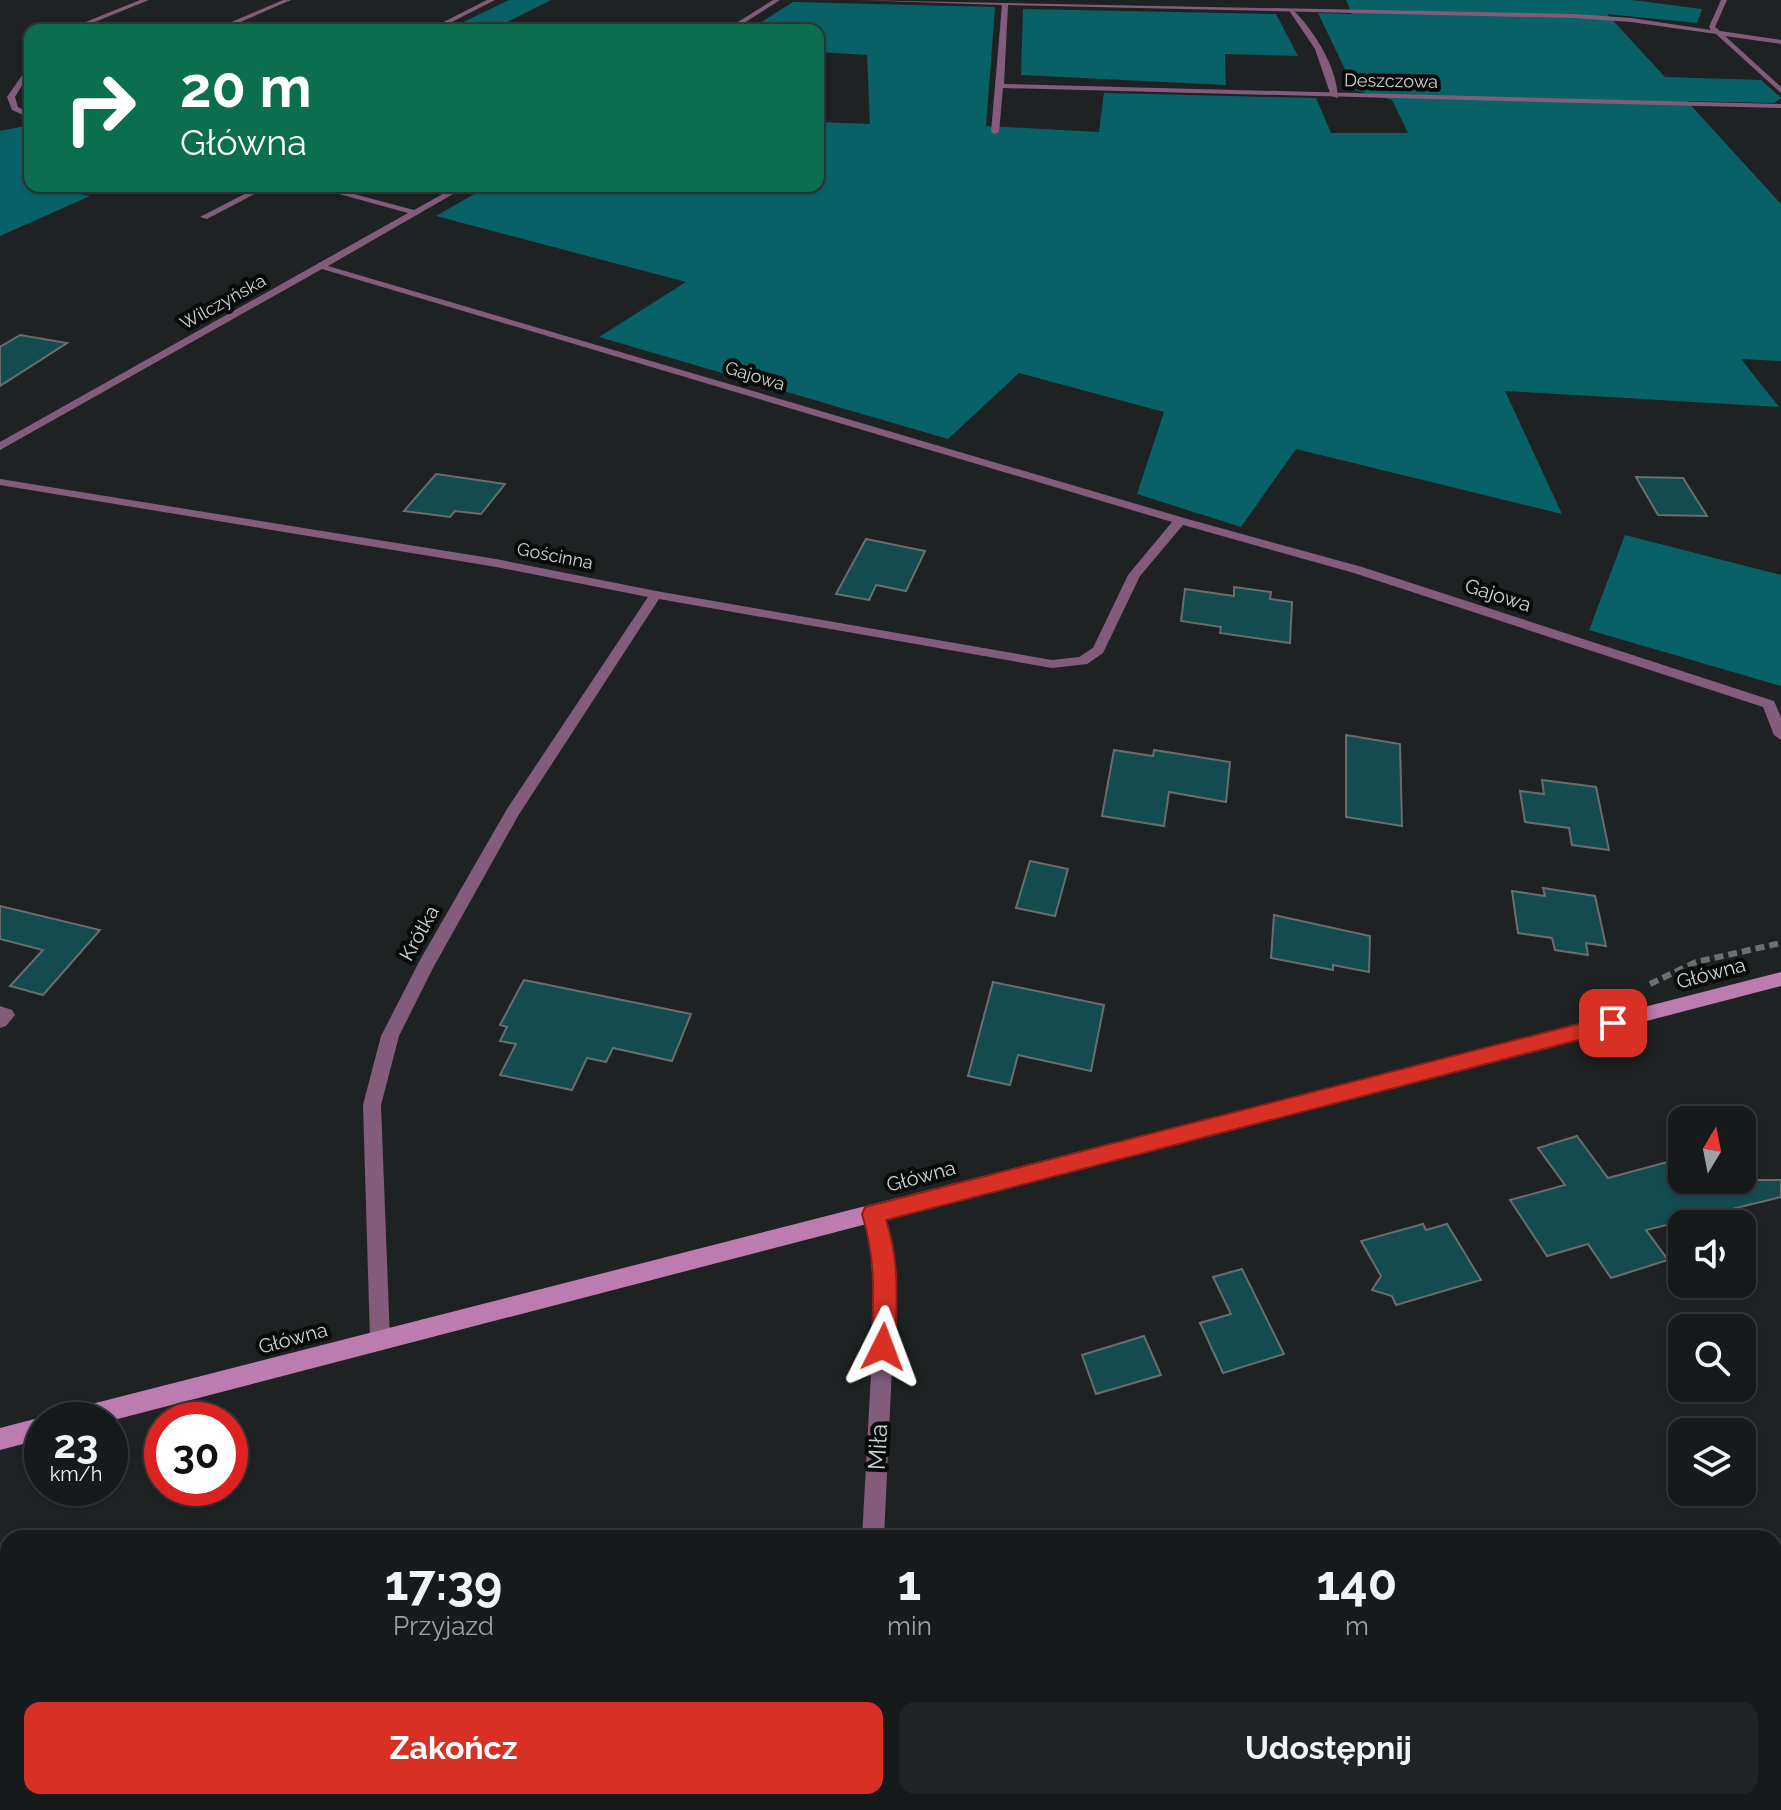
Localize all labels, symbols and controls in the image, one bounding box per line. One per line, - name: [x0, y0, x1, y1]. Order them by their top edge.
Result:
- text: 20 m: [180, 54, 312, 120]
- icon: right: [48, 56, 152, 160]
- street label: Deszczowa: [1344, 69, 1438, 92]
- text: Główna: [180, 121, 307, 163]
- street label: Wilczyńska: [176, 269, 269, 334]
- street label: Gajowa: [723, 357, 788, 395]
- street label: Gościnna: [515, 538, 595, 573]
- street label: Gajowa: [1462, 573, 1534, 617]
- street label: Krótka: [394, 901, 444, 965]
- street label: Główna: [1674, 952, 1748, 994]
- pin: [1579, 989, 1647, 1057]
- icon: arrive: [1591, 1001, 1635, 1045]
- north arrow: [1668, 1106, 1756, 1194]
- map controls: [1668, 1106, 1756, 1506]
- street label: Główna: [884, 1155, 958, 1197]
- button: sound: [1668, 1210, 1756, 1298]
- position arrow: [841, 1305, 925, 1389]
- button: search: [1668, 1314, 1756, 1402]
- street label: Główna: [256, 1317, 330, 1359]
- speed limit sign: 30: [144, 1402, 248, 1506]
- button: layers: [1668, 1418, 1756, 1506]
- text: 23: [54, 1420, 98, 1467]
- street label: Miła: [862, 1423, 893, 1471]
- text: km/h: [50, 1462, 102, 1486]
- text: 17:39: [385, 1555, 502, 1611]
- text: 1: [898, 1555, 921, 1611]
- text: 140: [1317, 1555, 1397, 1611]
- text: Przyjazd: [393, 1611, 494, 1641]
- text: min: [887, 1611, 932, 1641]
- text: m: [1345, 1611, 1369, 1641]
- button: Zakończ: [24, 1702, 883, 1794]
- button: Udostępnij: [899, 1702, 1758, 1794]

